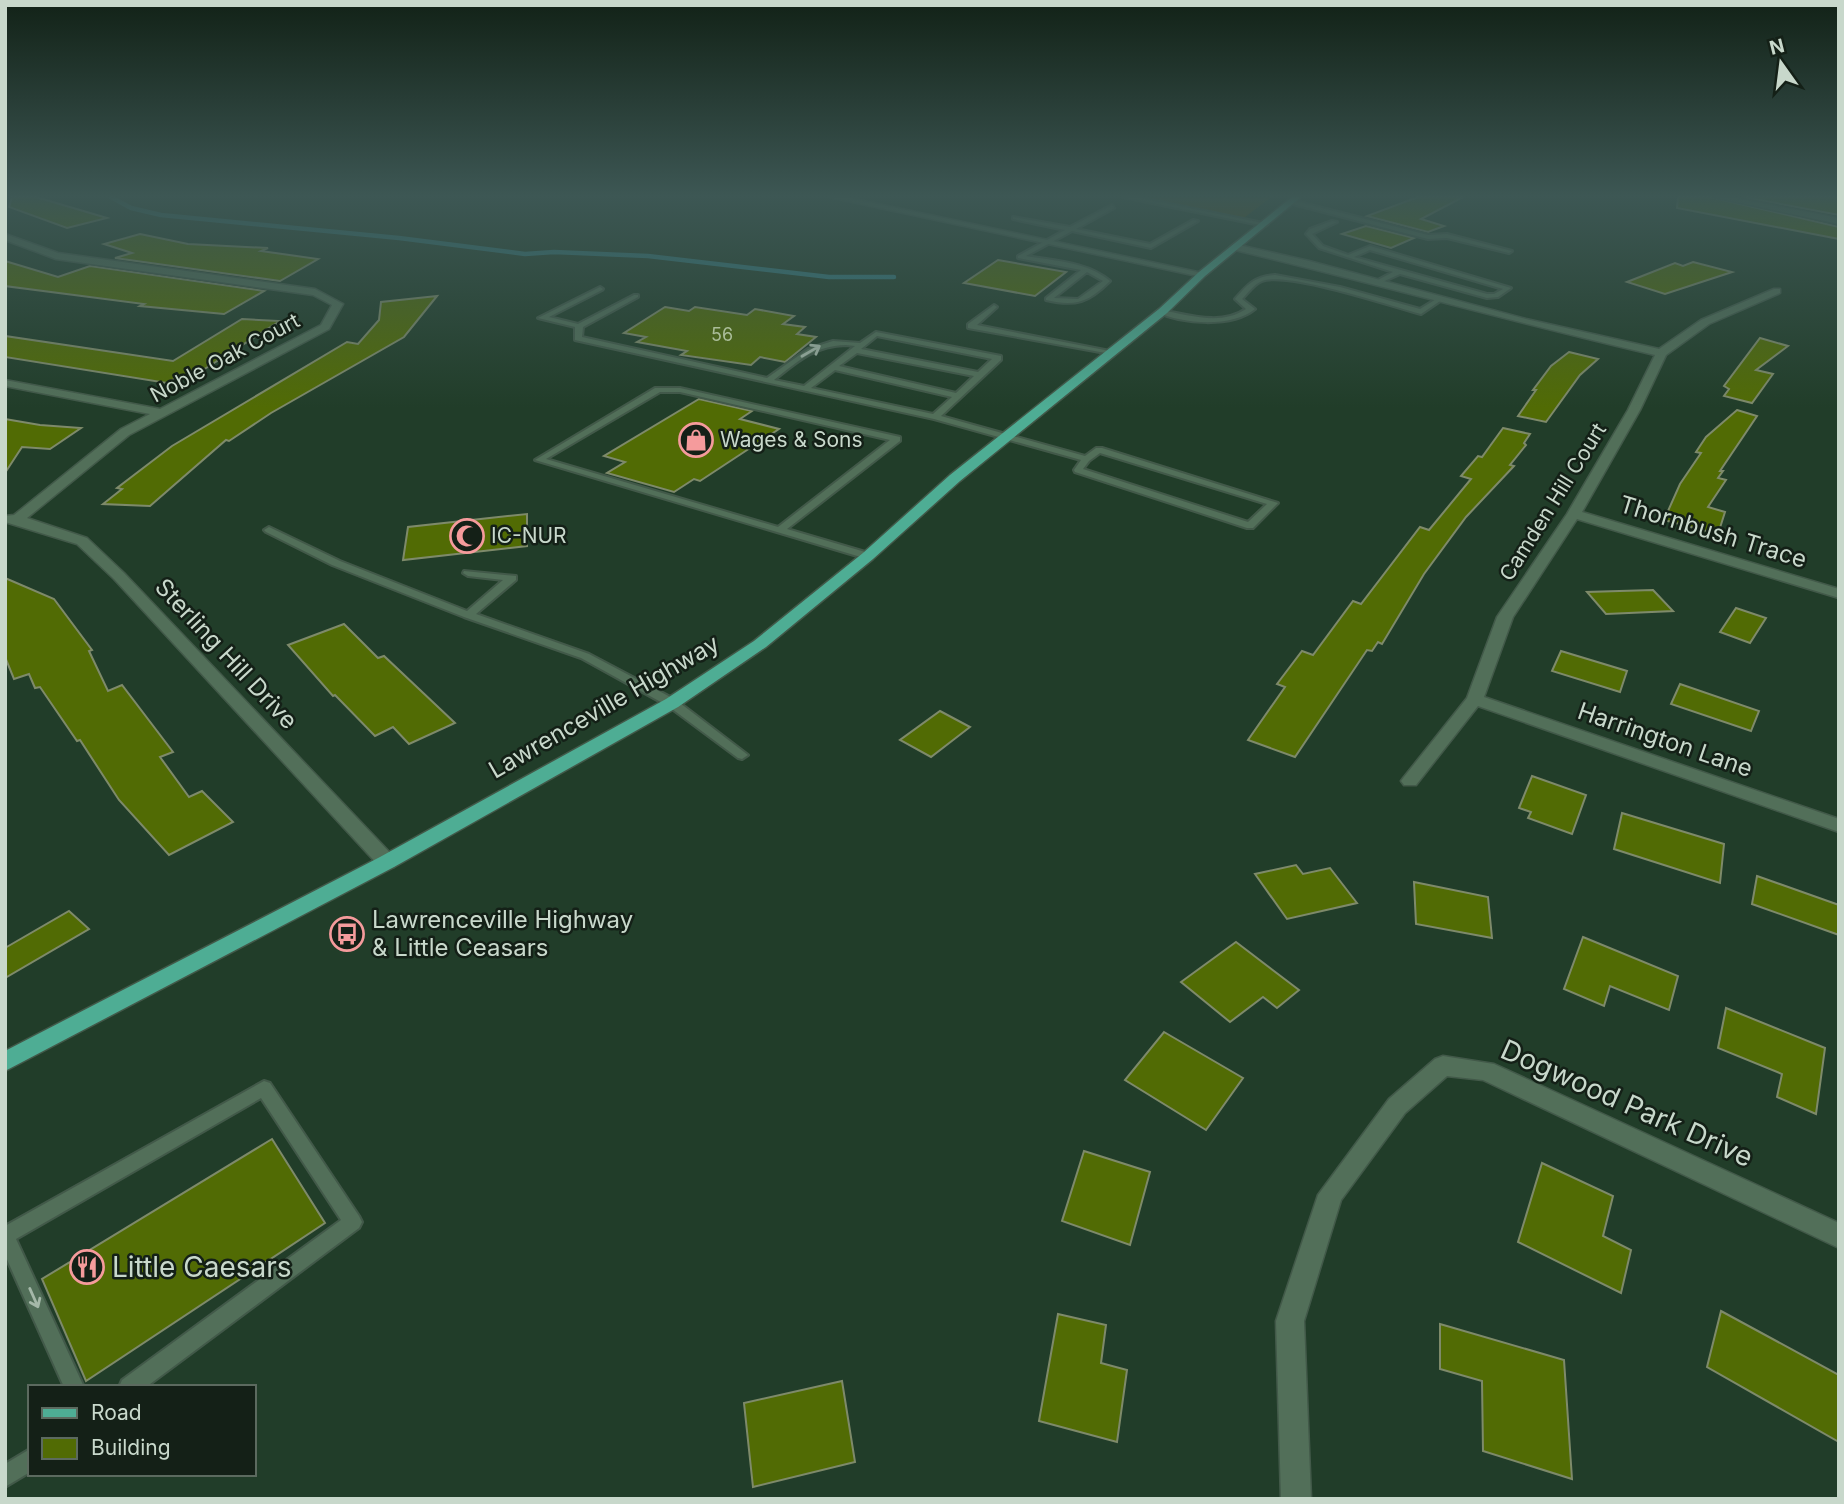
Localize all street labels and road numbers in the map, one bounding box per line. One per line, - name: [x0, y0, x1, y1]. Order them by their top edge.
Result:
- street label: Noble Oak Court: [146, 308, 304, 407]
- street label: Camden Hill Court: [1494, 418, 1611, 585]
- street label: Thornbush Trace: [1616, 489, 1810, 574]
- street label: Sterling Hill Drive: [149, 572, 304, 735]
- street label: Lawrenceville Highway: [483, 629, 724, 784]
- street label: Harrington Lane: [1574, 696, 1756, 783]
- street label: Dogwood Park Drive: [1496, 1032, 1758, 1174]

